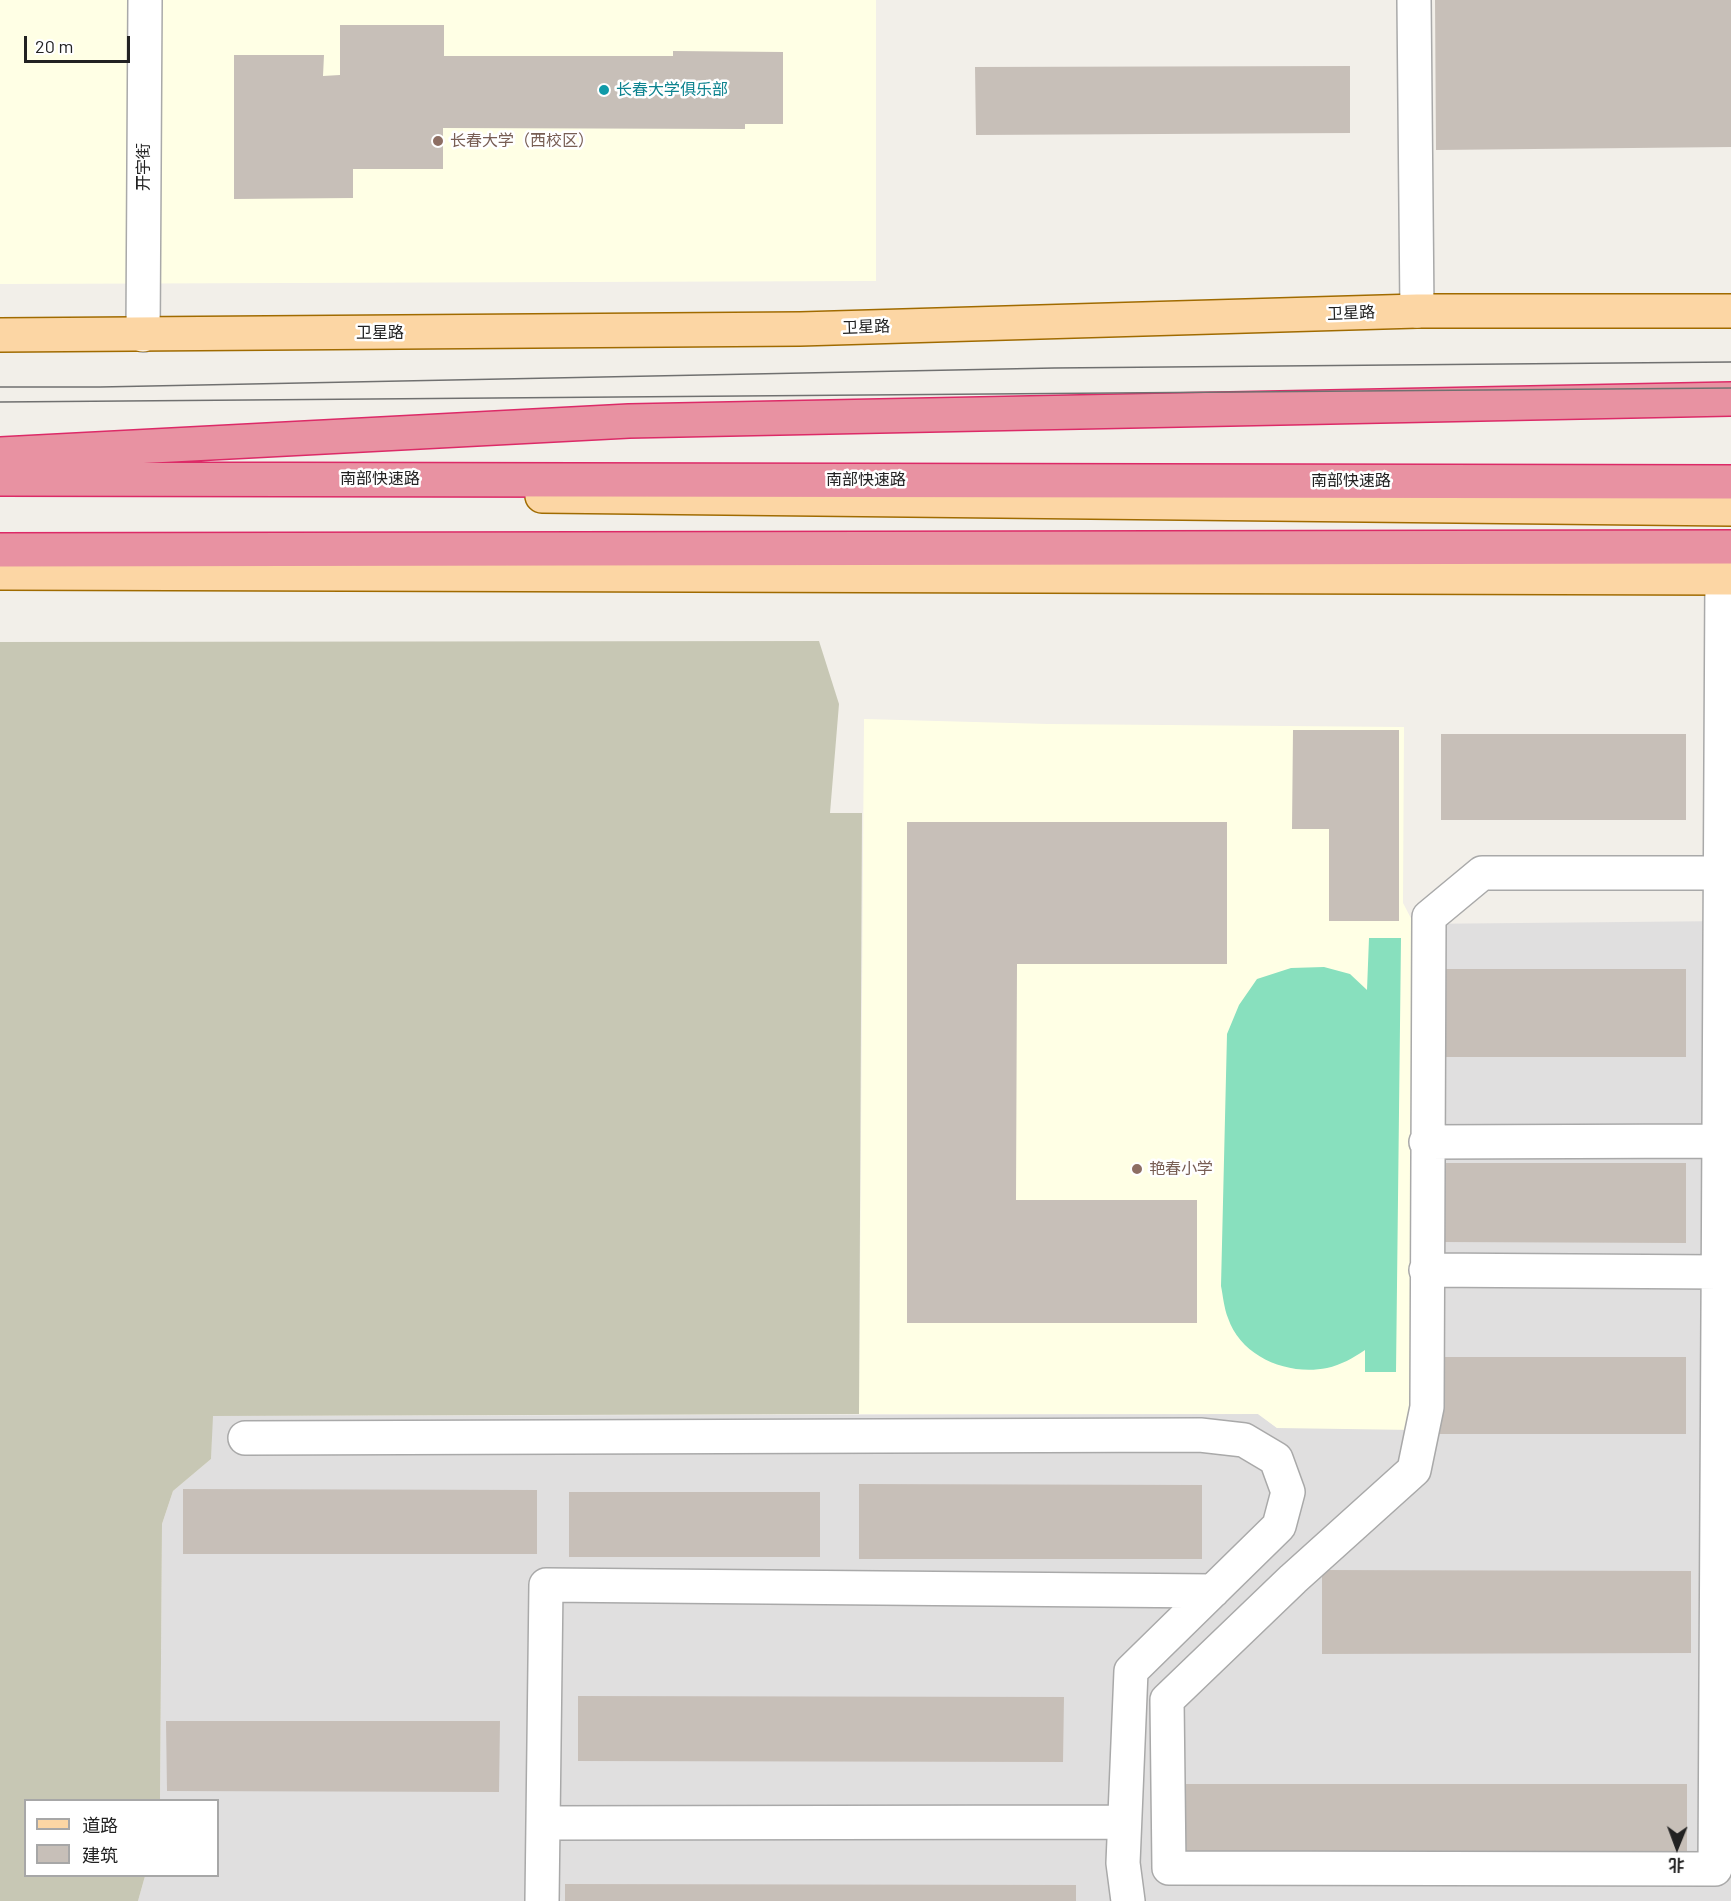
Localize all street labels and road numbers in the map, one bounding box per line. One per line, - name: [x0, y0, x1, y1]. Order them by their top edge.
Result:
- street label: 开宇街: [134, 143, 154, 191]
- street label: 卫星路: [1327, 303, 1375, 323]
- street label: 卫星路: [842, 317, 890, 337]
- street label: 卫星路: [356, 323, 404, 343]
- street label: 南部快速路: [340, 469, 420, 489]
- street label: 南部快速路: [826, 470, 906, 490]
- street label: 南部快速路: [1311, 471, 1391, 491]

